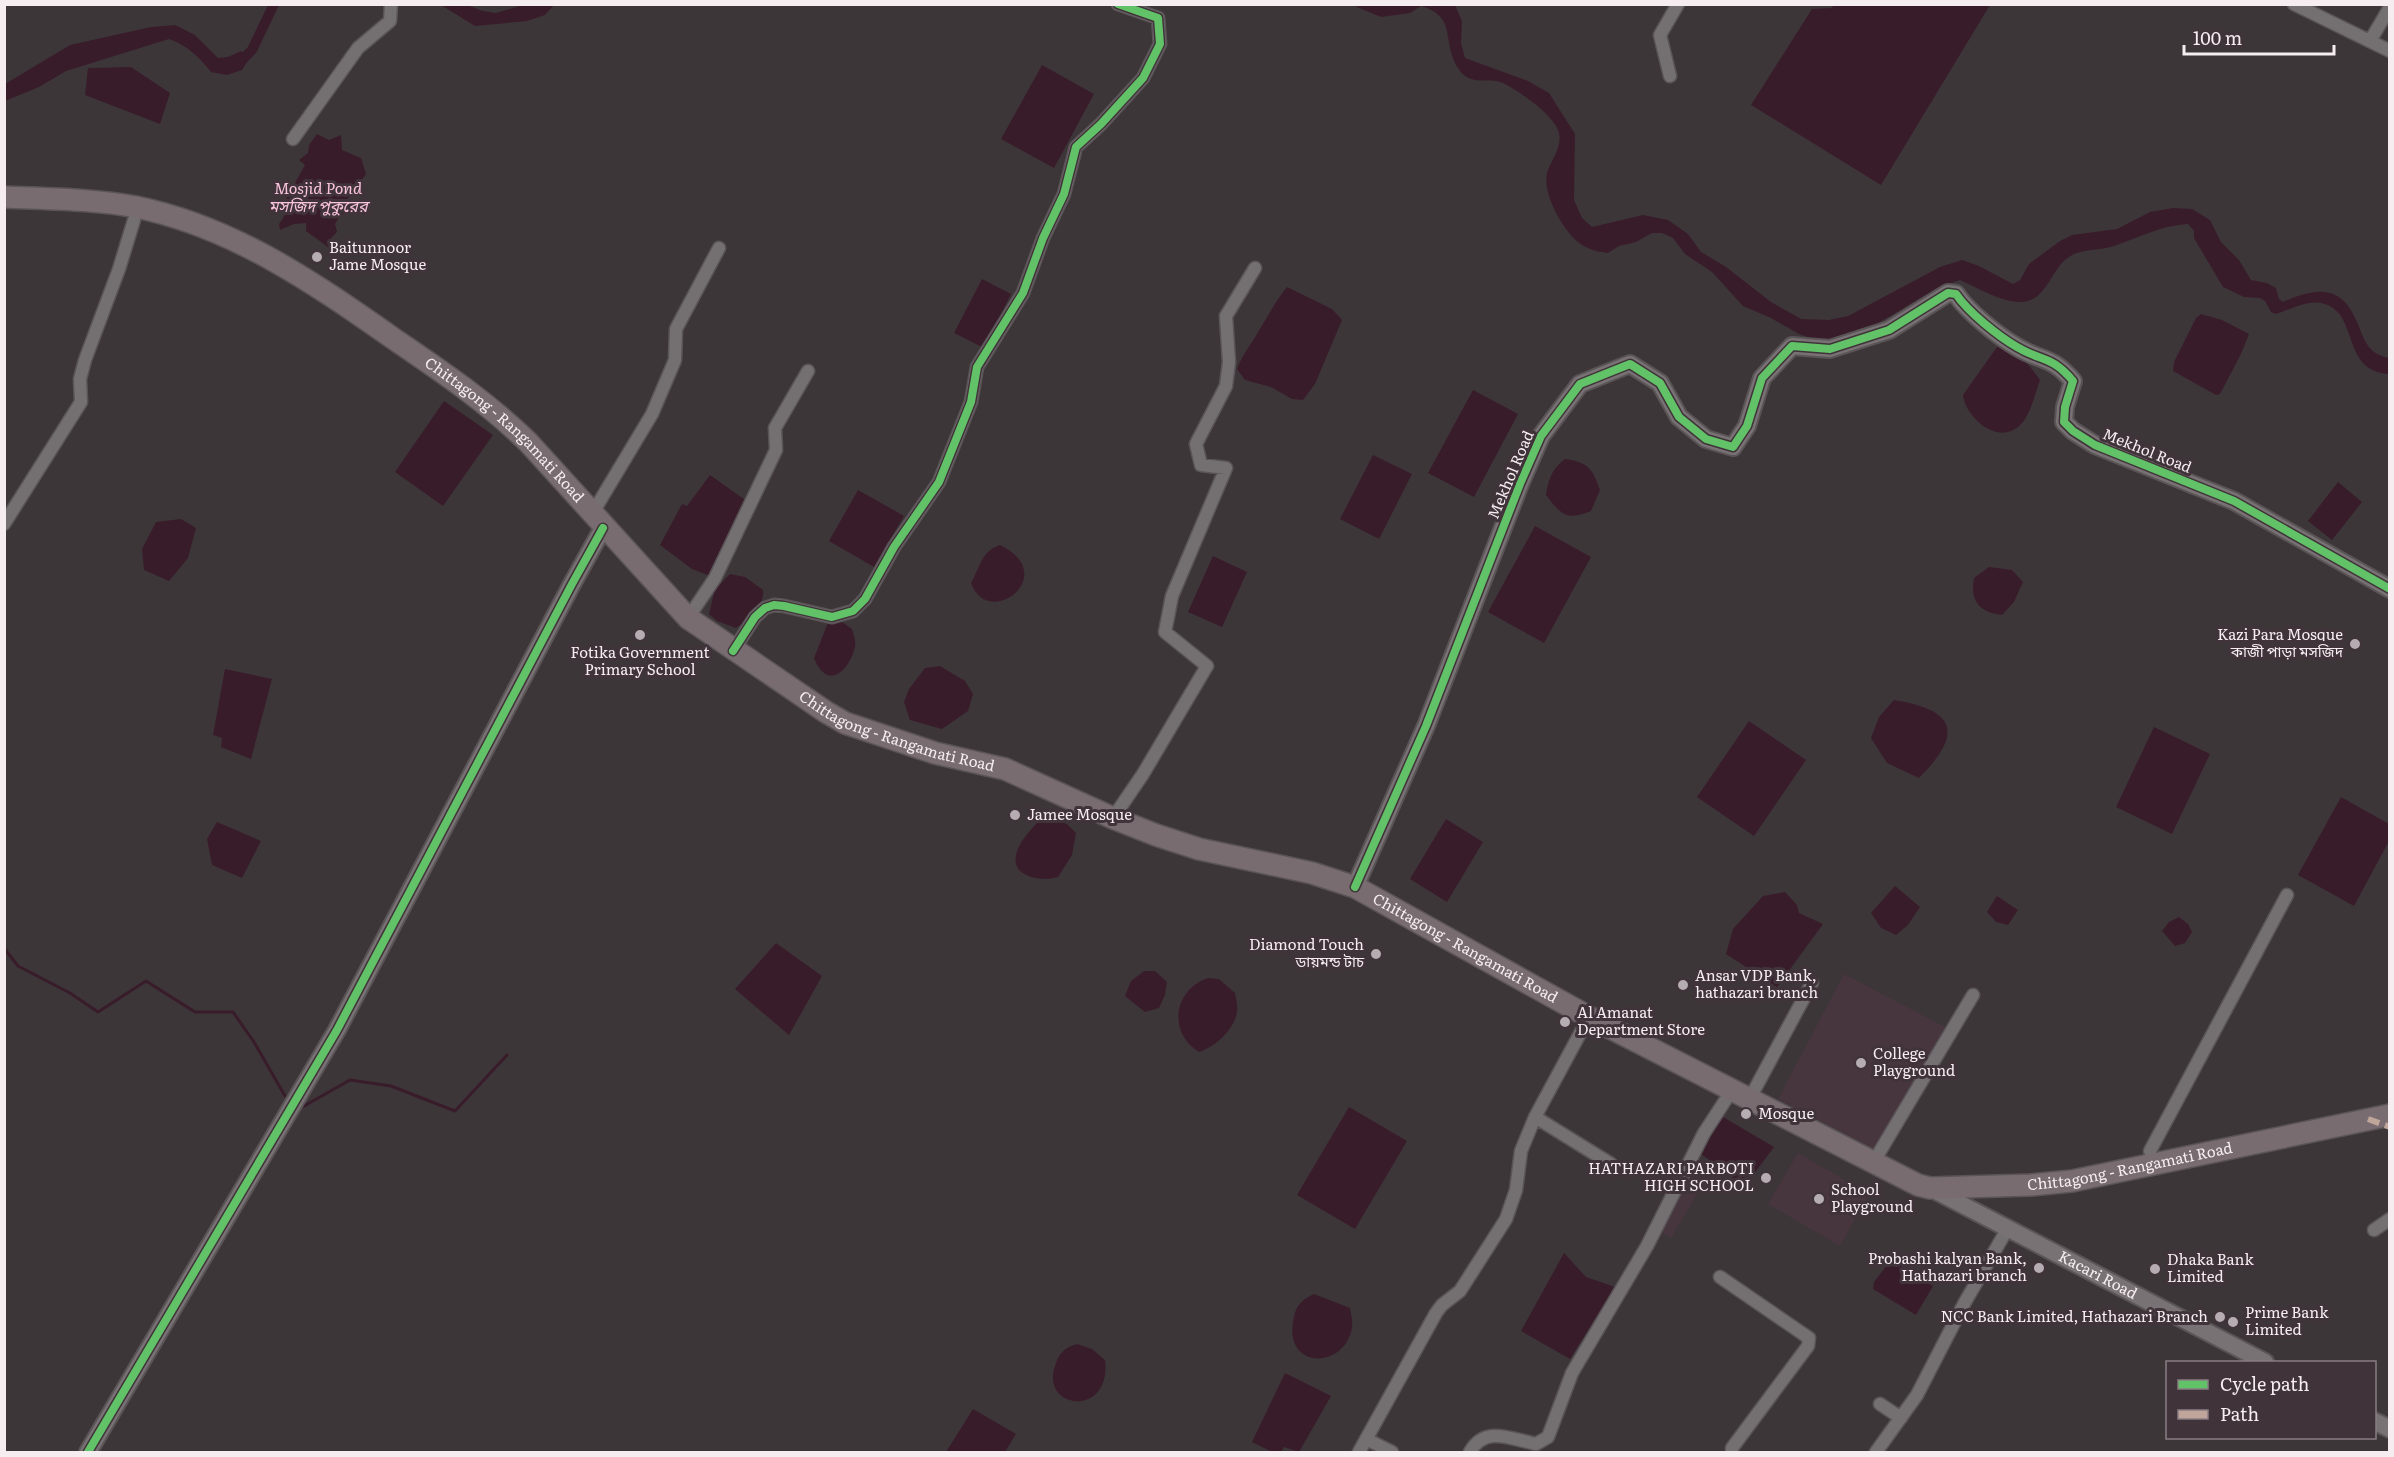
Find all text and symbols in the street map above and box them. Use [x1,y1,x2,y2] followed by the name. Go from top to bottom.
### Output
[2184,18,2334,56] scale bar
[2193,24,2242,51] text: 100 m
[269,175,371,217] water label: Mosjid Pond মসজিদ পুকুরের
[329,235,426,275] place label: Baitunnoor Jame Mosque
[310,250,324,264] marker: Baitunnoor Jame Mosque
[421,350,591,507] street label: Chittagong - Rangamati Road
[2100,421,2196,478] street label: Mekhol Road
[1481,427,1539,522] street label: Mekhol Road
[2217,622,2344,662] place label: Kazi Para Mosque কাজী পাড়া মসজিদ
[633,628,647,642] marker: Fotika Government Primary School
[2348,637,2362,651] marker: Kazi Para Mosque কাজী পাড়া মসজিদ
[571,640,709,680] place label: Fotika Government Primary School
[795,684,997,776] street label: Chittagong - Rangamati Road
[1027,802,1132,825] place label: Jamee Mosque
[1008,808,1022,822] marker: Jamee Mosque
[1369,886,1563,1008] street label: Chittagong - Rangamati Road
[1249,932,1365,972] place label: Diamond Touch ডায়মন্ড টাচ
[1369,947,1383,961] marker: Diamond Touch ডায়মন্ড টাচ
[1695,963,1818,1003] place label: Ansar VDP Bank, hathazari branch
[1676,978,1690,992] marker: Ansar VDP Bank, hathazari branch
[1577,1000,1705,1040] place label: Al Amanat Department Store
[1558,1015,1572,1029] marker: Al Amanat Department Store
[1873,1041,1955,1081] place label: College Playground
[1854,1056,1868,1070] marker: College Playground
[1758,1101,1814,1124] place label: Mosque
[1739,1107,1753,1121] marker: Mosque
[2026,1135,2234,1195] street label: Chittagong - Rangamati Road
[1588,1156,1754,1196] place label: HATHAZARI PARBOTI HIGH SCHOOL
[1759,1171,1773,1185] marker: HATHAZARI PARBOTI HIGH SCHOOL
[1831,1177,1913,1217] place label: School Playground
[1812,1192,1826,1206] marker: School Playground
[2055,1244,2142,1304] street label: Kacari Road
[1868,1246,2027,1286] place label: Probashi kalyan Bank, Hathazari branch
[2167,1247,2254,1287] place label: Dhaka Bank Limited
[2032,1261,2046,1275] marker: Probashi kalyan Bank, Hathazari branch
[2148,1262,2162,1276] marker: Dhaka Bank Limited
[2245,1300,2329,1340] place label: Prime Bank Limited
[1941,1304,2208,1327] place label: NCC Bank Limited, Hathazari Branch
[2213,1310,2227,1324] marker: NCC Bank Limited, Hathazari Branch
[2226,1315,2240,1329] marker: Prime Bank Limited
[2166,1361,2376,1439] legend
[2220,1370,2309,1397] text: Cycle path
[2220,1400,2259,1427] text: Path

